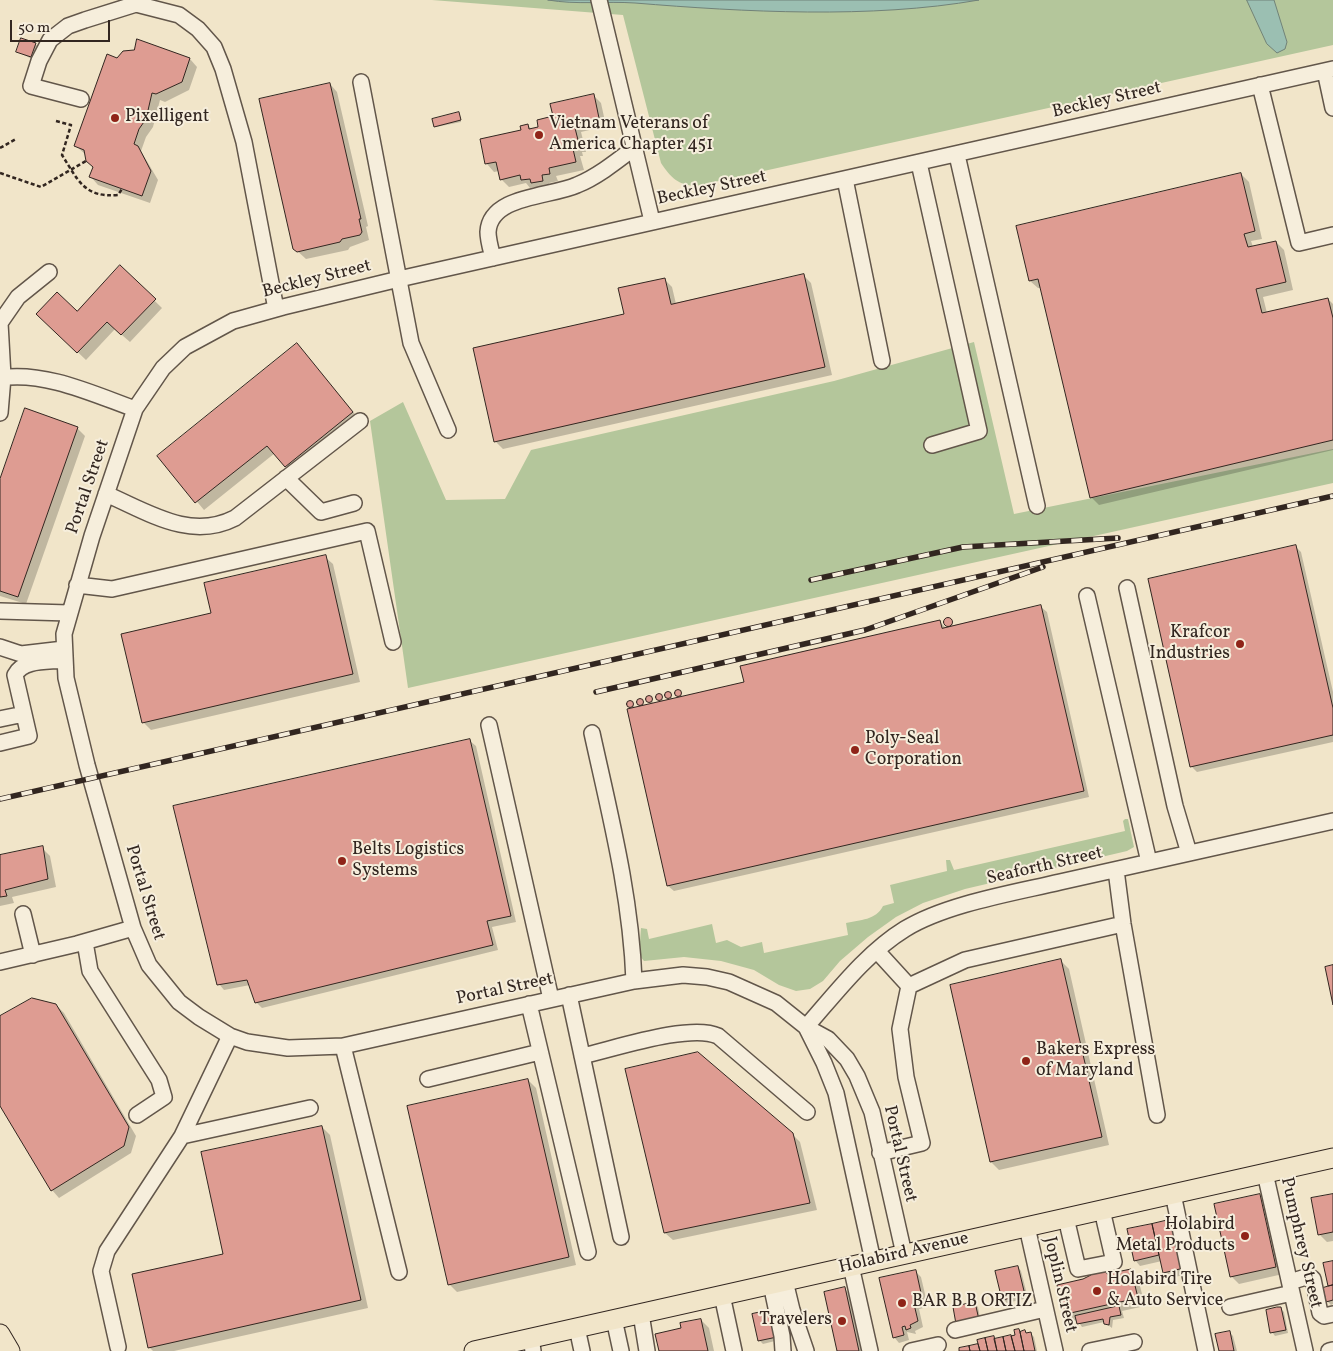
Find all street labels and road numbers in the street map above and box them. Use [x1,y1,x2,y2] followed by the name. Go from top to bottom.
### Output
[1050,78,1164,124] street label: Beckley Street
[655,167,769,211] street label: Beckley Street
[260,256,374,304] street label: Beckley Street
[63,437,115,537] street label: Portal Street
[119,843,169,943] street label: Portal Street
[985,843,1105,891] street label: Seaforth Street
[455,969,555,1011] street label: Portal Street
[877,1104,921,1204] street label: Portal Street
[1274,1175,1326,1311] street label: Pumphrey Street
[837,1229,971,1279] street label: Holabird Avenue
[1037,1235,1081,1335] street label: Joplin Street

